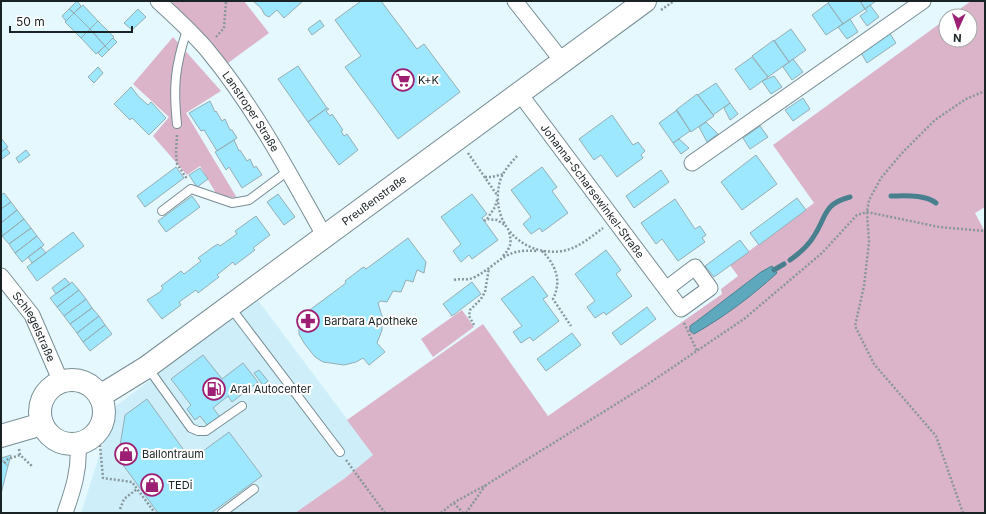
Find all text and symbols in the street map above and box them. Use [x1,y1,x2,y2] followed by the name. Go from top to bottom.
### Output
[10,8,132,34] scale bar
[938,8,978,48] north arrow
[16,14,45,29] text: 50 m
[953,31,962,45] text: N
[390,67,416,93] supermarket icon: K+K
[219,68,282,154] street label: Lanstroper Straße
[418,73,439,87] place label: K+K
[538,121,647,261] street label: Johanna-Scharsewinkel-Straße
[339,172,409,228] street label: Preußenstraße
[9,289,58,364] street label: Schlegelstraße
[295,308,321,334] pharmacy icon: Barbara Apotheke
[324,314,418,328] place label: Barbara Apotheke
[201,376,227,402] fuel station icon: Aral Autocenter
[230,382,311,396] place label: Aral Autocenter
[113,441,139,467] shop icon: Ballontraum
[142,447,204,461] place label: Ballontraum
[139,472,165,498] shop icon: TEDi
[168,478,192,492] place label: TEDi

